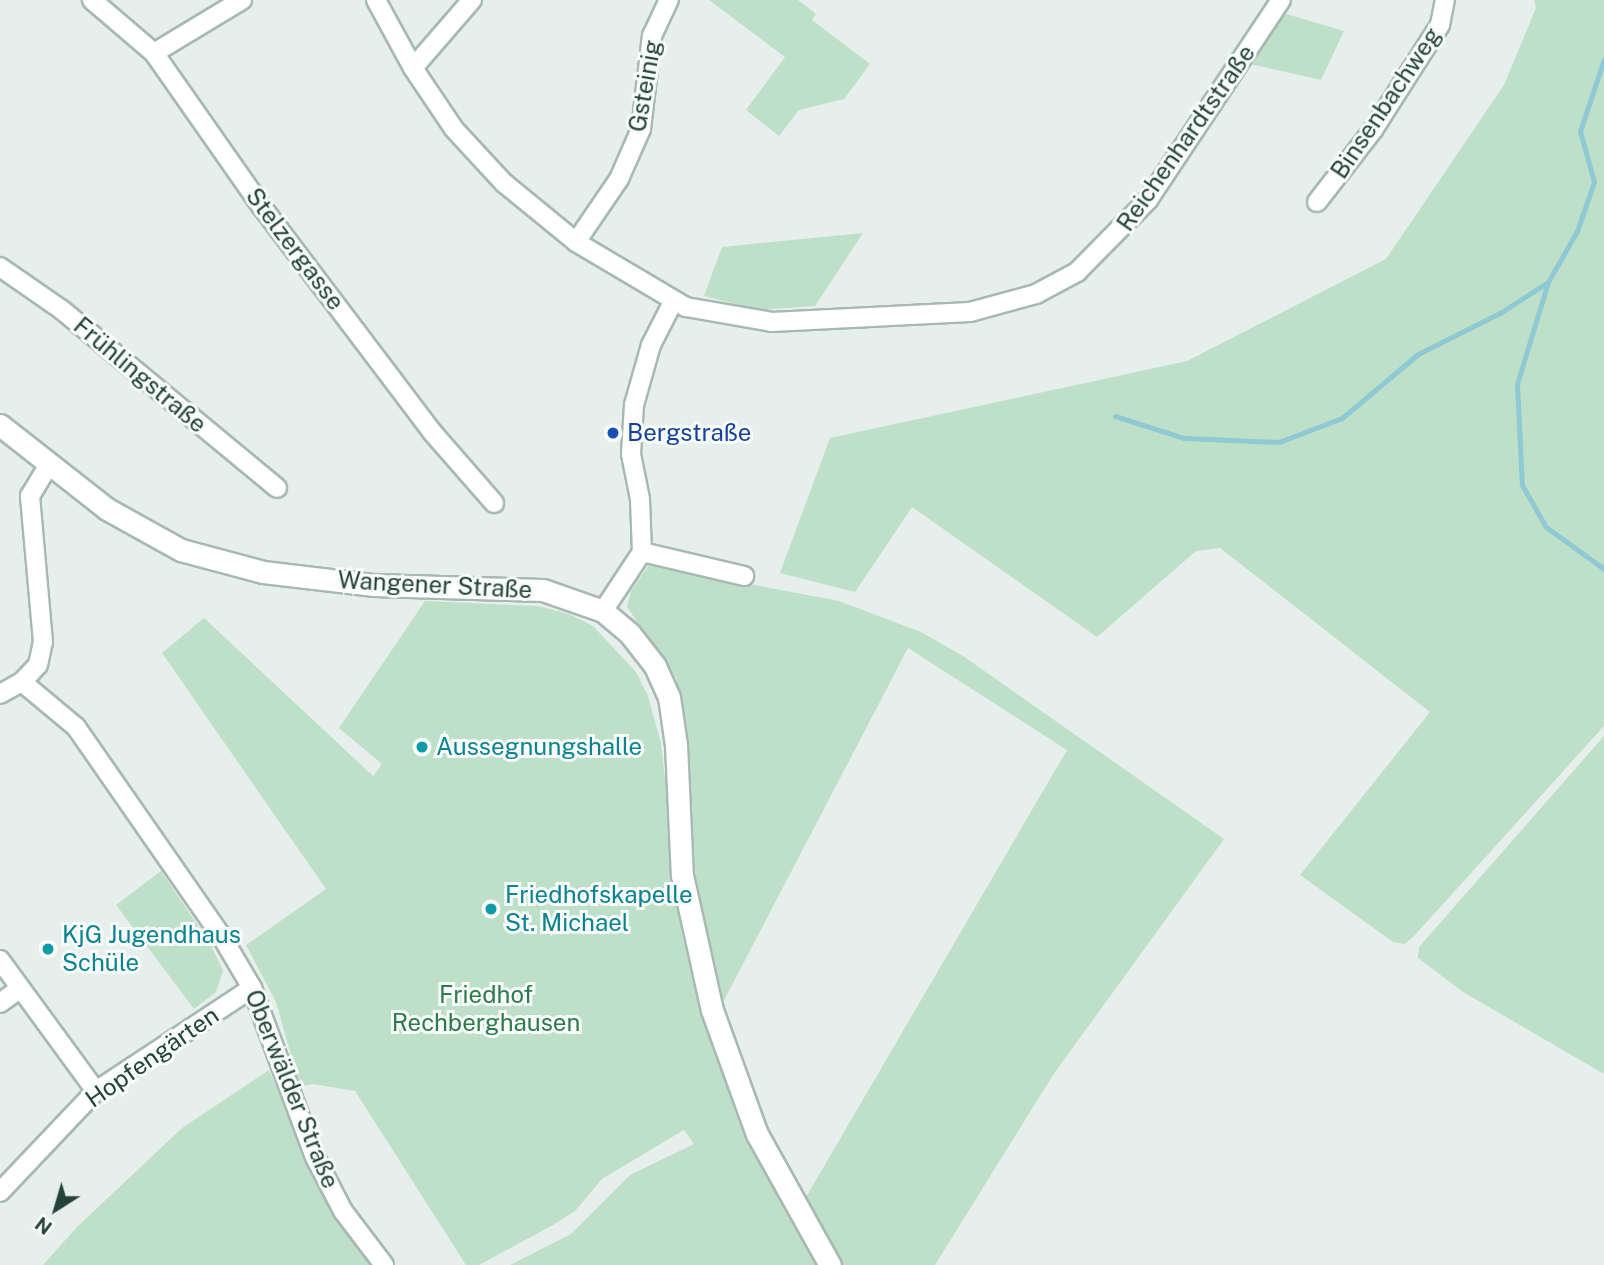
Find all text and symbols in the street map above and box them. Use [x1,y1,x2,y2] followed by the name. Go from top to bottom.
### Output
[1325,22,1447,184] street label: Binsenbachweg
[623,38,667,134] street label: Gsteinig
[1111,39,1261,237] street label: Reichenhardtstraße
[240,182,350,316] street label: Stelzergasse
[68,311,212,439] street label: Frühlingstraße
[627,419,751,447] place label: Bergstraße
[605,425,621,441] marker: Bergstraße
[337,566,533,604] street label: Wangener Straße
[436,733,642,761] place label: Aussegnungshalle
[414,739,430,755] marker: Aussegnungshalle
[505,881,693,937] place label: Friedhofskapelle St. Michael
[483,901,499,917] marker: Friedhofskapelle St. Michael
[62,921,241,977] place label: KjG Jugendhaus Schüle
[40,941,56,957] marker: KjG Jugendhaus Schüle
[392,981,580,1037] park label: Friedhof Rechberghausen
[239,986,345,1192] street label: Oberwälder Straße
[80,1001,224,1113] street label: Hopfengärten
[21,1174,91,1244] north arrow
[31,1213,56,1239] text: N

